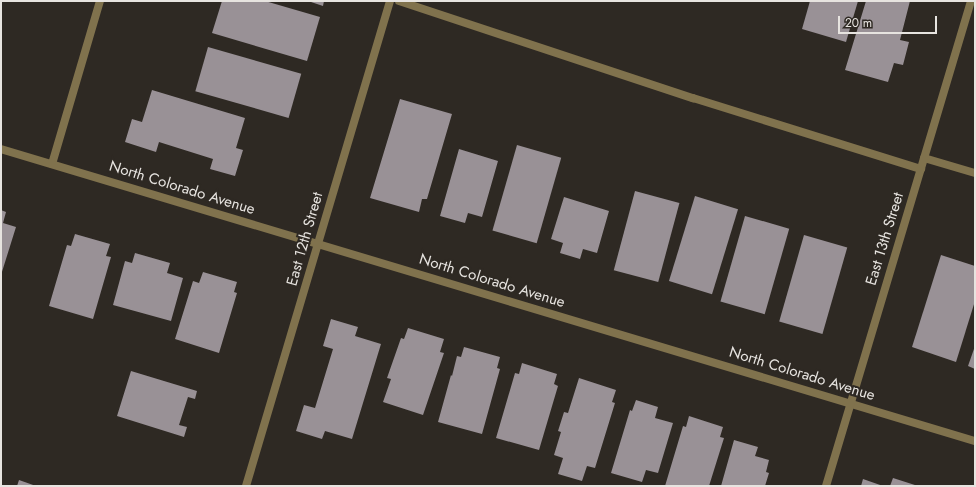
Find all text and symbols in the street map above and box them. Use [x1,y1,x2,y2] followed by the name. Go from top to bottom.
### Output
[840,8,939,34] scale bar
[845,14,872,32] text: 20 m
[107,157,257,219] street label: North Colorado Avenue
[283,190,327,288] street label: East 12th Street
[862,190,908,288] street label: East 13th Street
[417,250,567,312] street label: North Colorado Avenue
[727,343,877,405] street label: North Colorado Avenue

